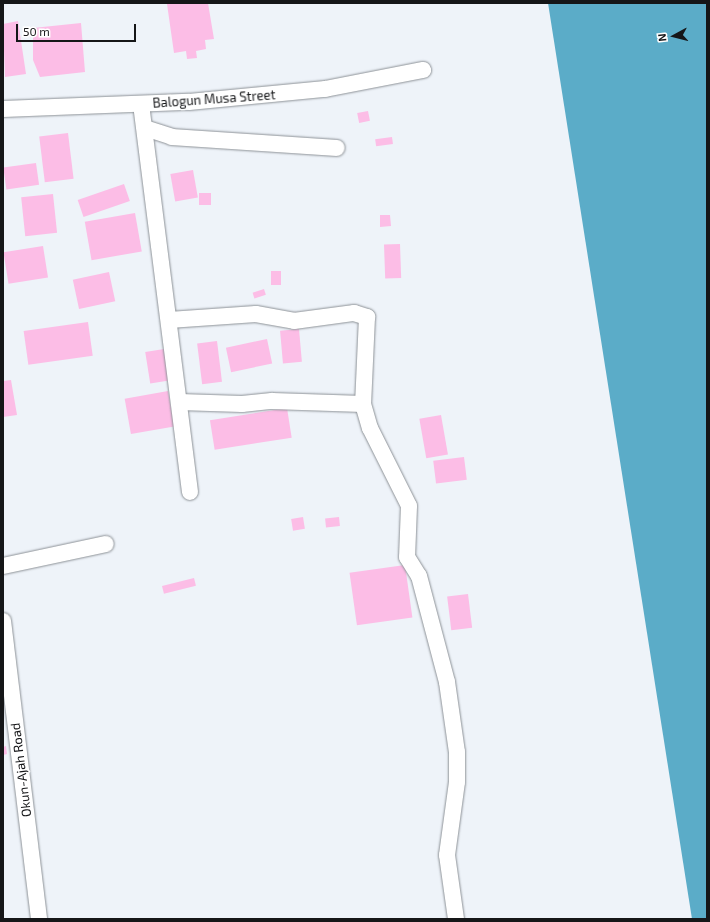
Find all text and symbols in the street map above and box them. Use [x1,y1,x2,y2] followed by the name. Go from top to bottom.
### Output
[18,16,138,42] scale bar
[654,16,694,56] north arrow
[23,24,50,38] text: 50 m
[655,33,669,42] text: N
[152,87,276,111] street label: Balogun Musa Street
[7,722,35,818] street label: Okun-Ajah Road

